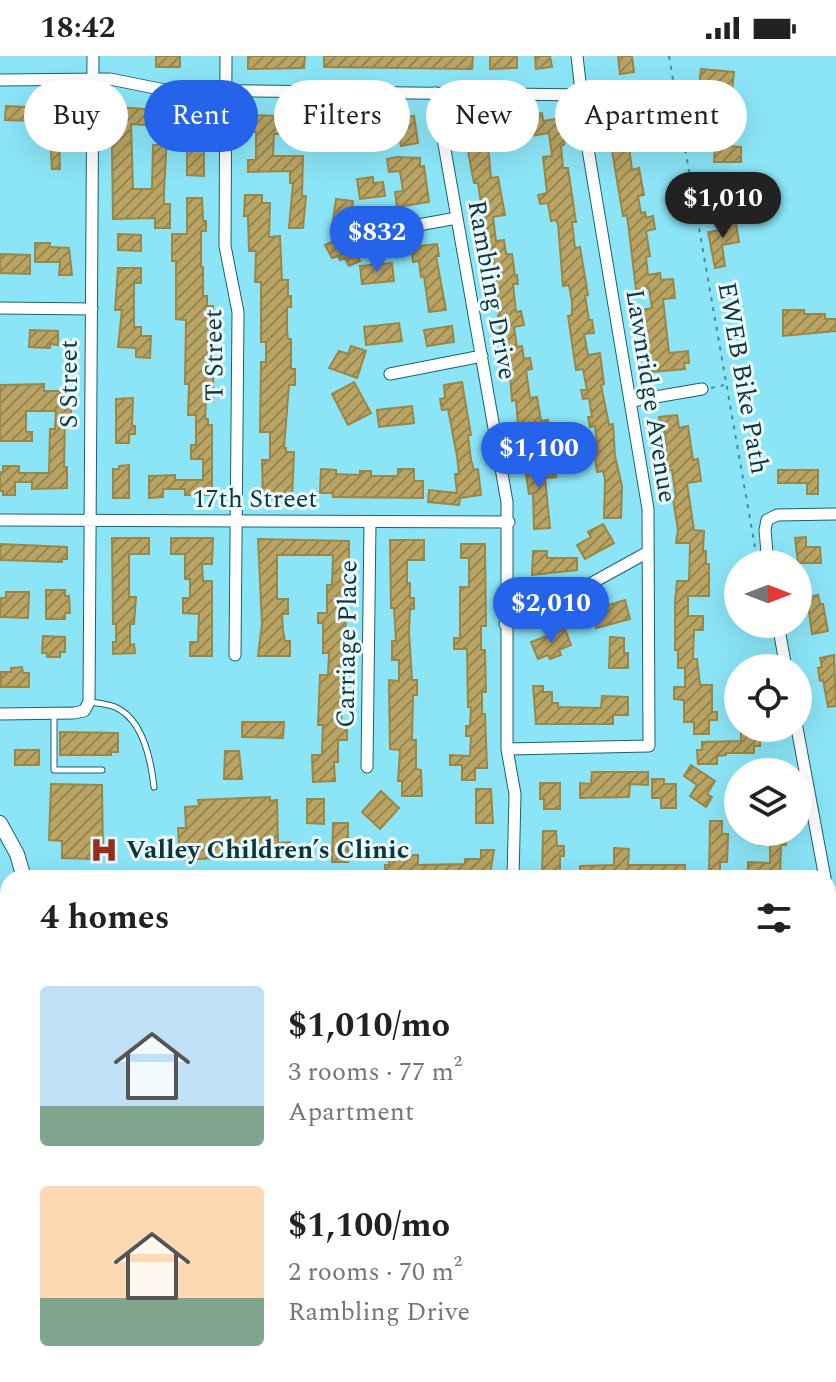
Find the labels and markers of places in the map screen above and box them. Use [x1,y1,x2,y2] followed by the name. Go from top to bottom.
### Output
[658,172,788,240] pin: $1,010
[330,206,424,274] pin: $832
[474,422,604,490] pin: $1,100
[486,577,616,645] pin: $2,010
[126,830,409,870] place label: Valley Children’s Clinic
[89,835,119,865] hospital icon: Valley Children’s Clinic

